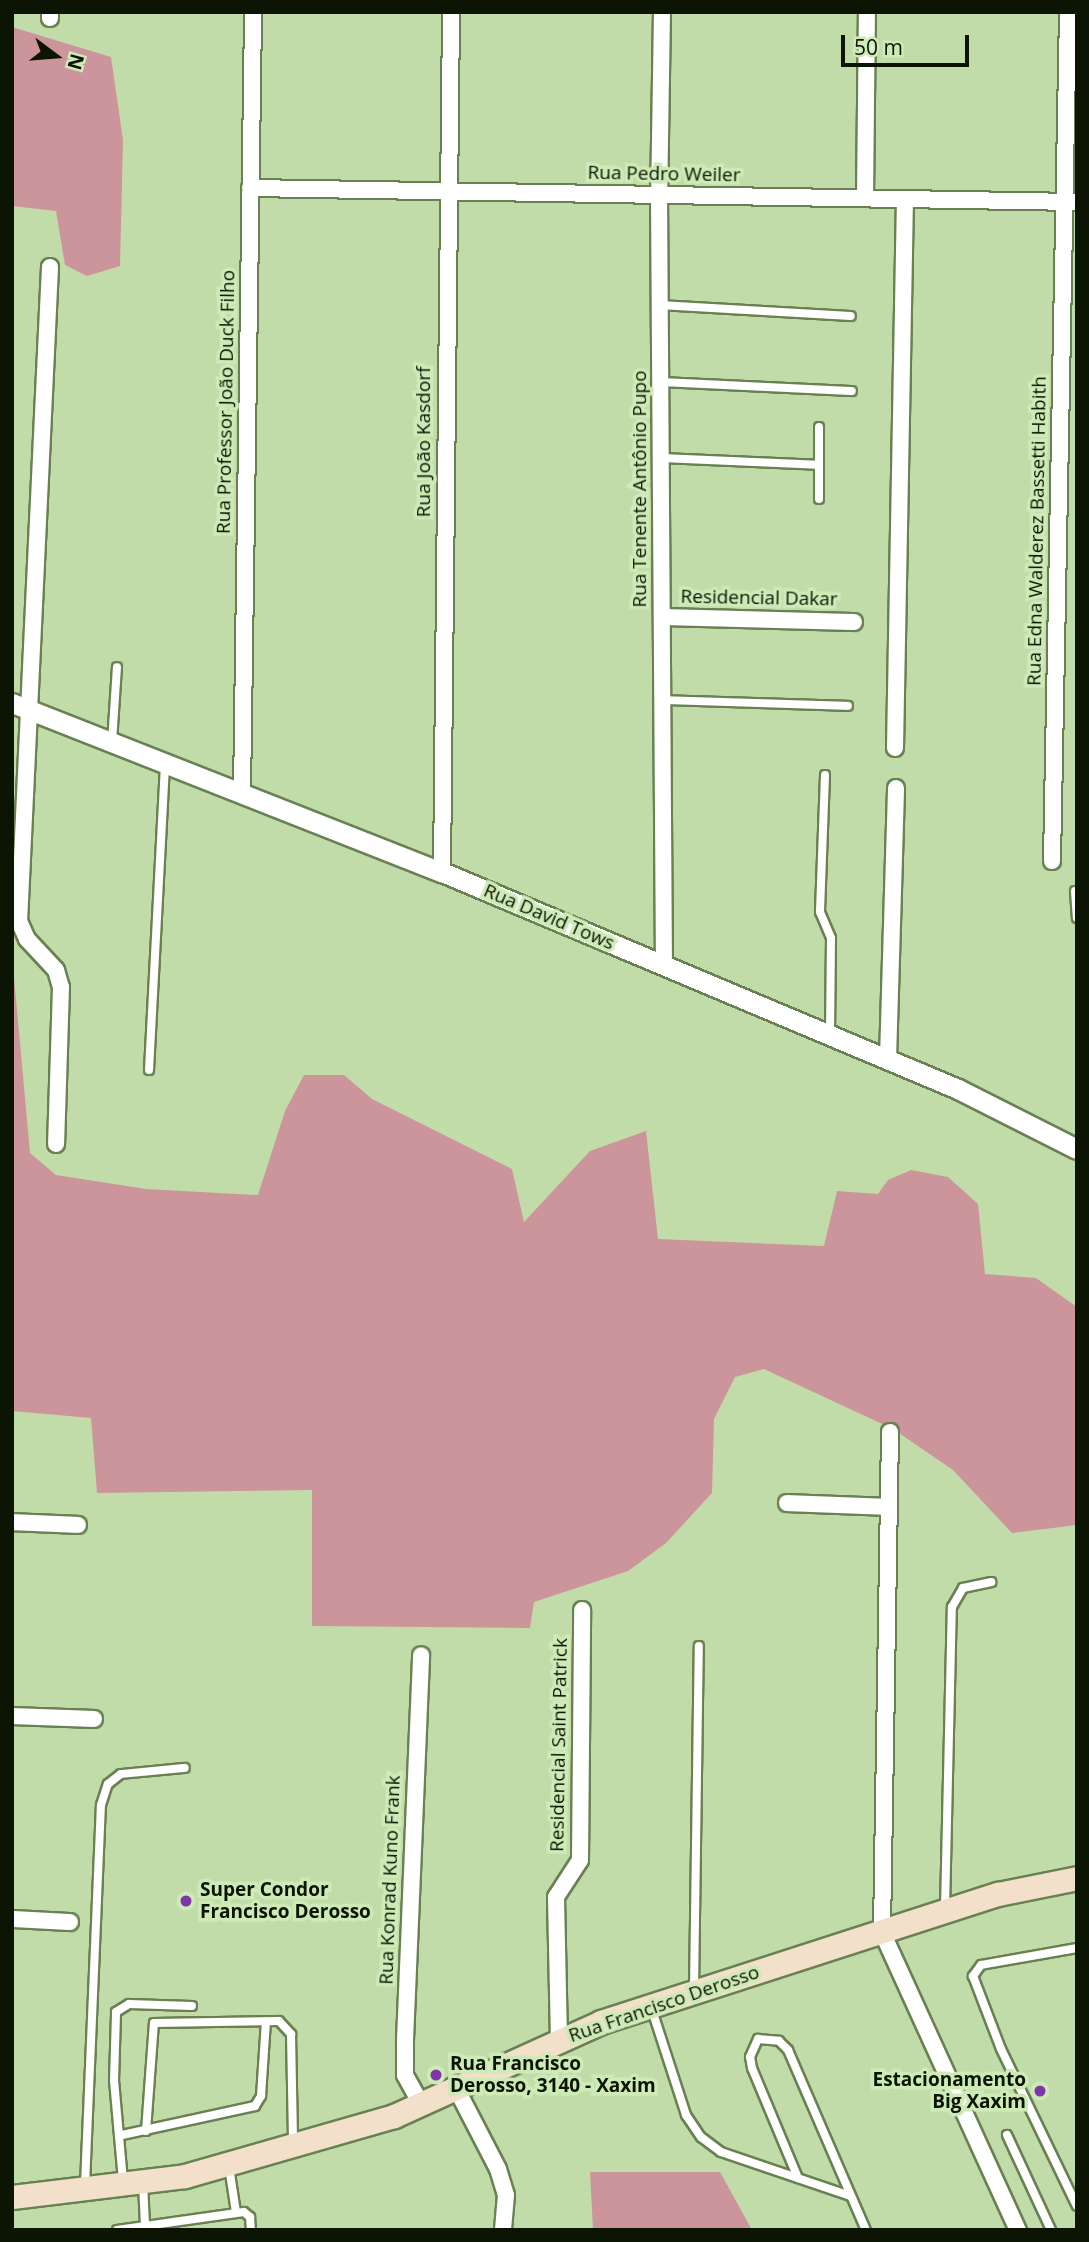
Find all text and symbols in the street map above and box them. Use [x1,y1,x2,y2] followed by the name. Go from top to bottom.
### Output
[21,21,91,91] north arrow
[844,21,972,65] scale bar
[854,33,903,61] text: 50 m
[62,51,91,73] text: N
[587,161,741,187] street label: Rua Pedro Weiler
[212,270,240,534] street label: Rua Professor João Duck Filho
[413,367,435,517] street label: Rua João Kasdorf
[629,370,651,608] street label: Rua Tenente Antônio Pupo
[1023,376,1051,686] street label: Rua Edna Walderez Bassetti Habith
[680,585,838,611] street label: Residencial Dakar
[480,879,618,955] street label: Rua David Tows
[546,1638,572,1852] street label: Residencial Saint Patrick
[375,1775,405,1985] street label: Rua Konrad Kuno Frank
[200,1879,371,1923] place label: Super Condor Francisco Derosso
[178,1893,194,1909] marker: Super Condor Francisco Derosso
[566,1961,762,2047] street label: Rua Francisco Derosso
[450,2053,656,2097] place label: Rua Francisco Derosso, 3140 - Xaxim
[428,2067,444,2083] marker: Rua Francisco Derosso, 3140 - Xaxim
[873,2069,1026,2113] place label: Estacionamento Big Xaxim
[1032,2083,1048,2099] marker: Estacionamento Big Xaxim

